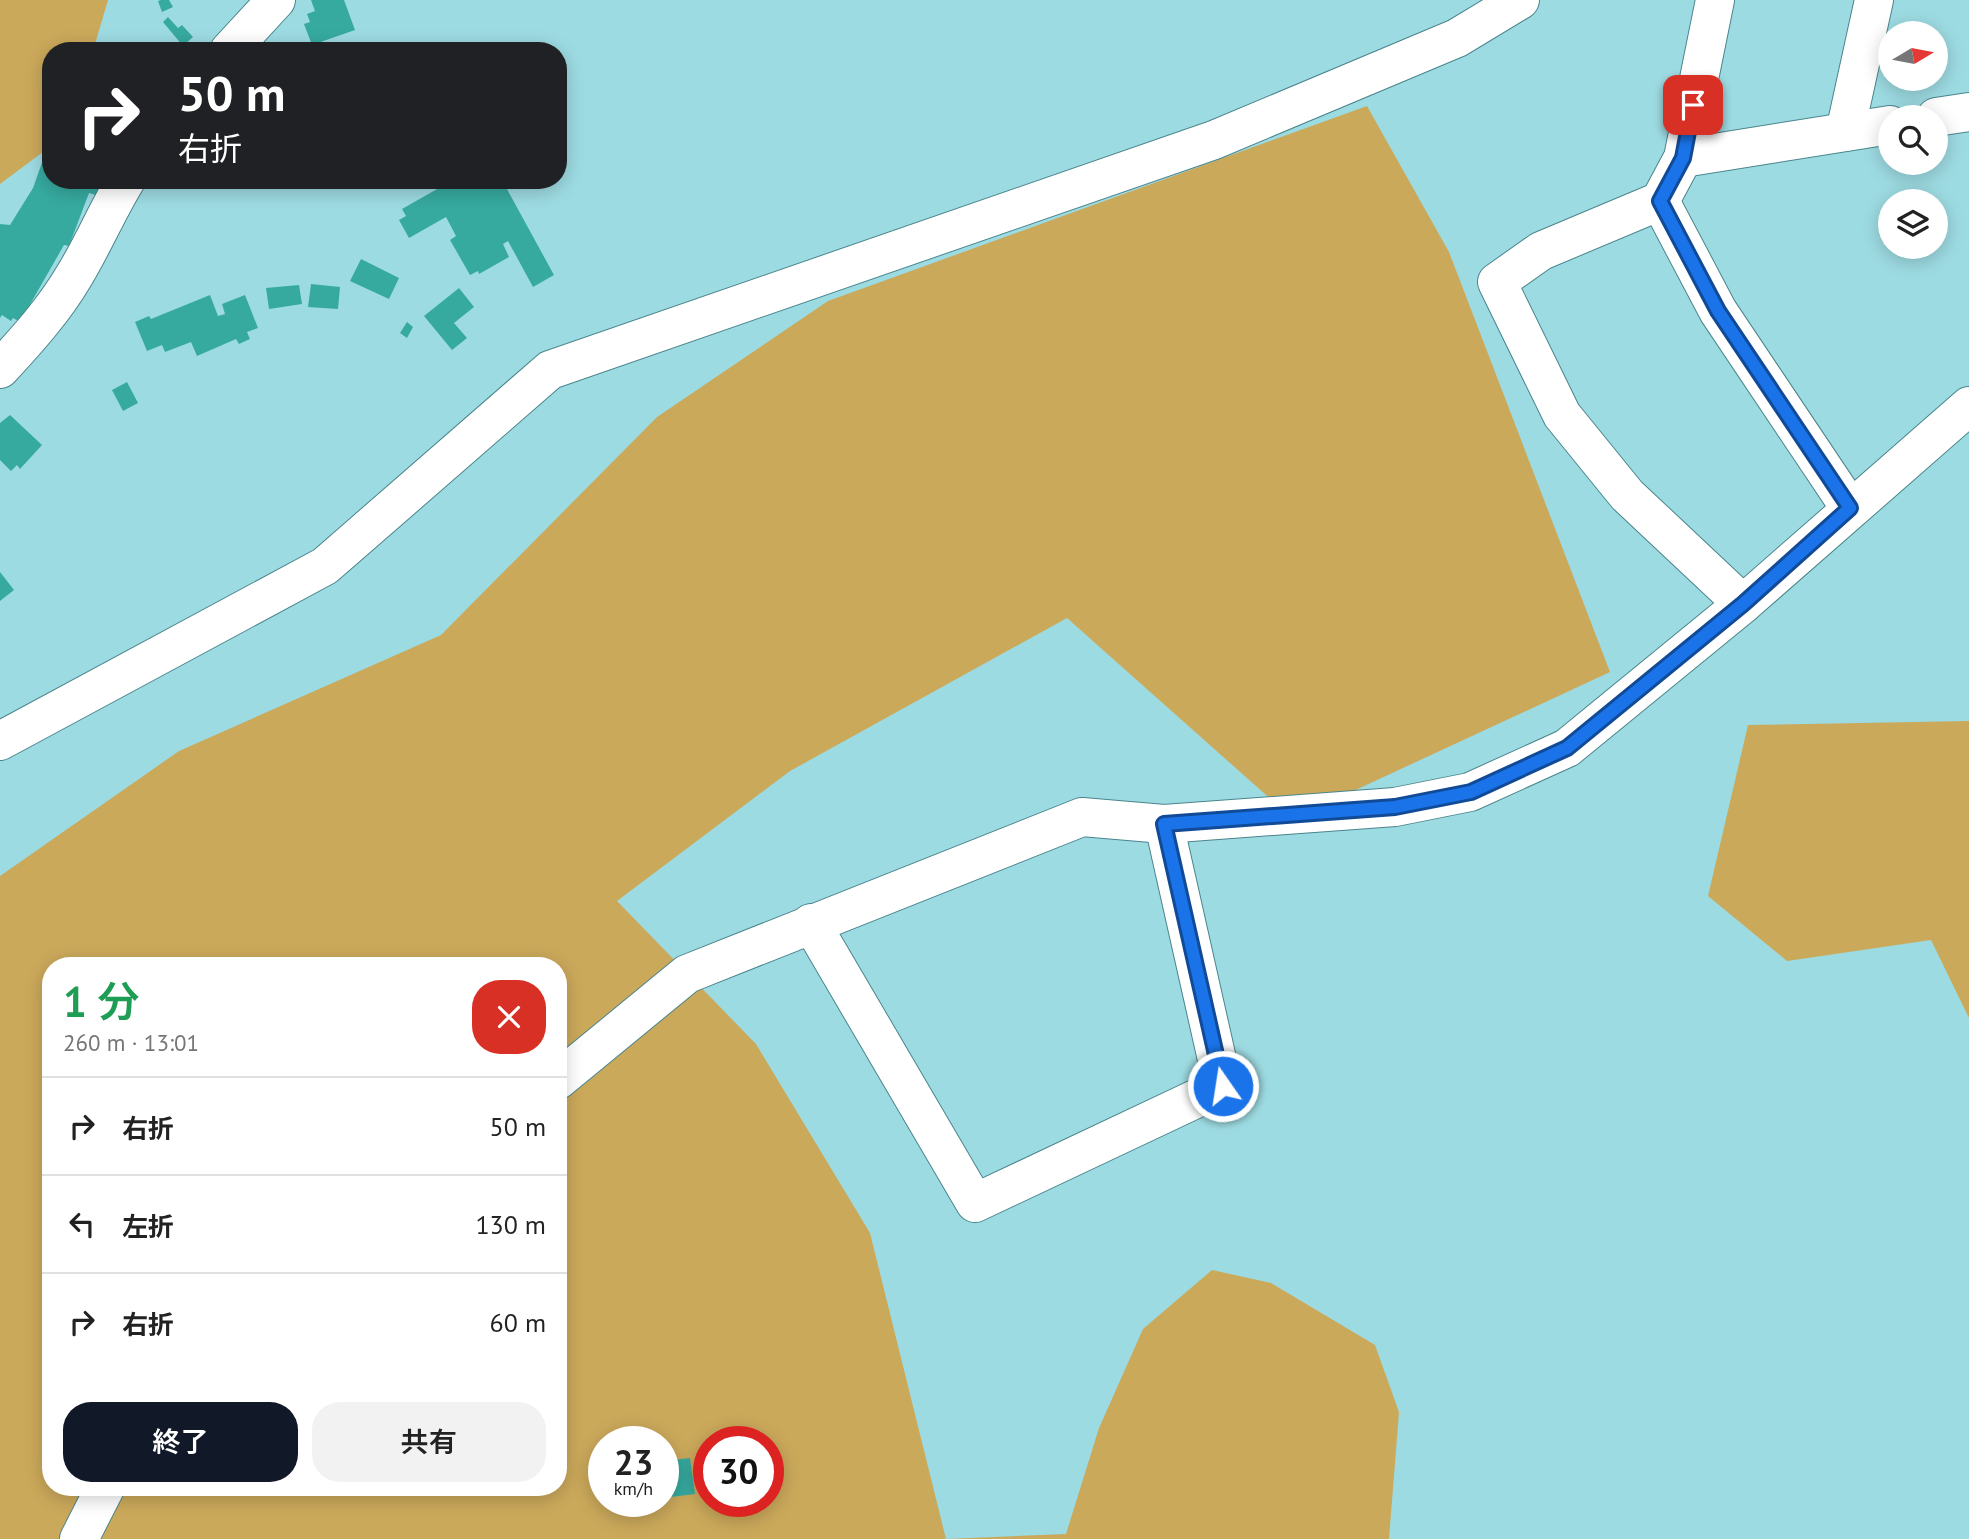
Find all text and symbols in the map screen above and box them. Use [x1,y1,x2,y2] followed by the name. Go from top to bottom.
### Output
[1878,21,1948,91] north arrow
[1878,21,1948,259] map controls
[178,61,285,125] text: 50 m
[63,70,154,161] icon: right
[1663,75,1723,135] pin
[1674,86,1712,124] icon: arrive
[1878,105,1948,175] button: search
[178,127,242,169] text: 右折
[1878,189,1948,259] button: layers
[63,974,139,1029] text: 1 分
[472,980,546,1054] button: close
[63,1028,199,1057] text: 260 m · 13:01
[1186,1049,1260,1123] position arrow
[63,1107,101,1145] icon: right
[490,1110,546,1143] text: 50 m
[122,1112,174,1145] text: 右折
[63,1205,101,1243] icon: left
[475,1208,546,1241] text: 130 m
[122,1210,174,1243] text: 左折
[63,1303,101,1341] icon: right
[490,1306,546,1339] text: 60 m
[122,1308,174,1341] text: 右折
[63,1402,298,1482] button: 終了
[312,1402,546,1482] button: 共有
[693,1426,784,1517] speed limit sign: 30
[614,1439,653,1485] text: 23
[614,1477,653,1500] text: km/h

